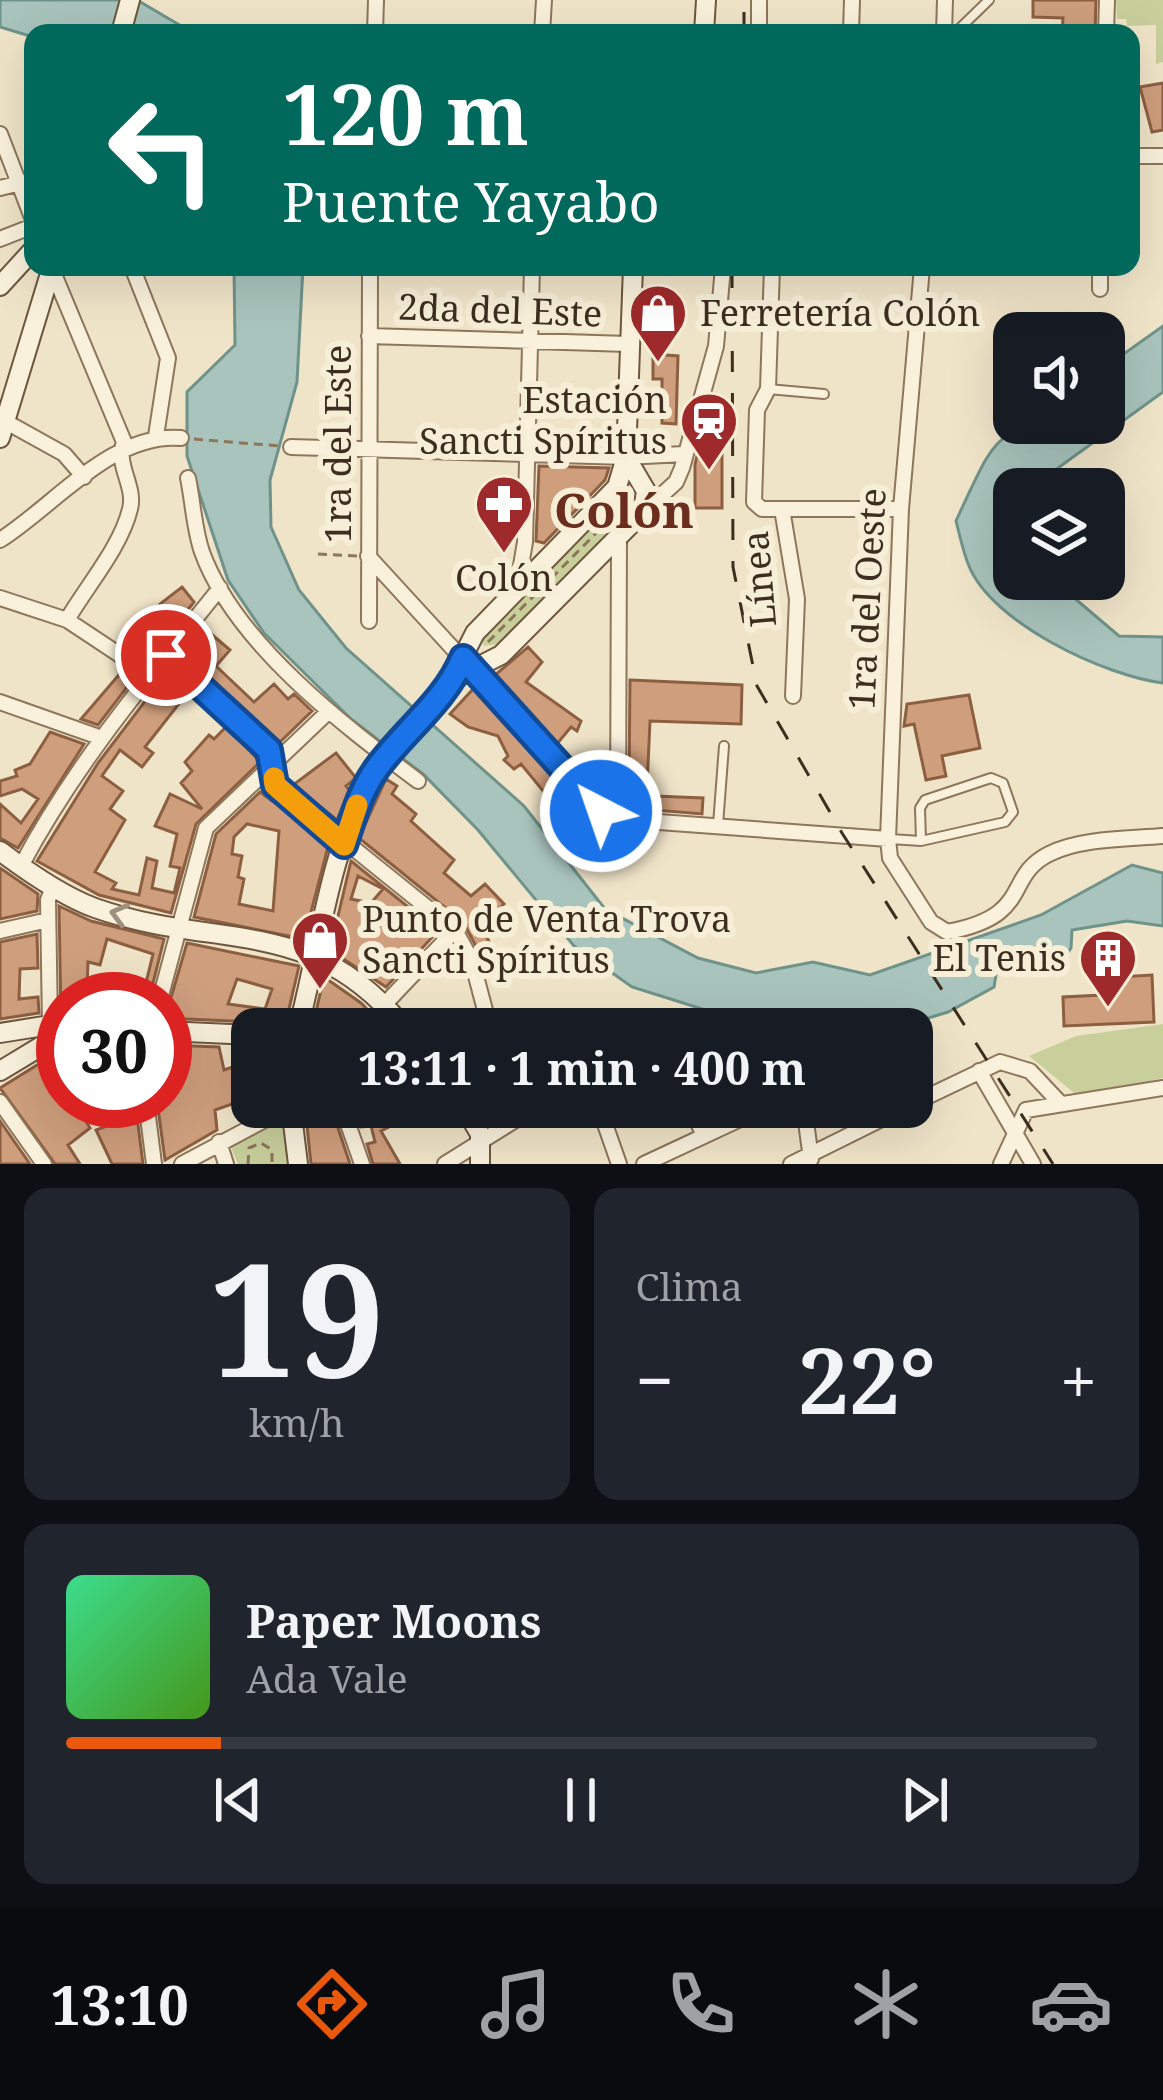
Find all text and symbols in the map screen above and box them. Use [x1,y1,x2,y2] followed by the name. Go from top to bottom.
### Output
[282,55,529,170] text: 120 m
[84,72,240,228] icon: left
[282,164,660,238] text: Puente Yayabo
[397,281,603,338] street label: 2da del Este
[627,282,689,364] shop icon: Ferretería Colón
[700,288,980,337] place label: Ferretería Colón
[993,312,1125,600] map controls
[993,312,1125,444] button: sound
[313,345,362,543] street label: 1ra del Este
[419,375,667,465] place label: Estación Sancti Spíritus
[678,390,740,472] station icon: Estación Sancti Spíritus
[993,468,1125,600] button: layers
[473,473,535,555] pharmacy icon: Colón
[554,477,694,542] district label: Colón
[836,487,897,711] street label: 1ra del Oeste
[730,529,787,629] street label: Línea
[455,553,553,602] place label: Colón
[115,604,217,706] pin
[133,622,199,688] icon: arrive
[538,748,664,874] position arrow
[362,894,731,984] place label: Punto de Venta Trova Sancti Spíritus
[109,903,129,928] one-way arrow
[289,909,351,991] shop icon: Punto de Venta Trova Sancti Spíritus
[1077,927,1139,1009] building icon: El Tenis
[933,933,1066,982] place label: El Tenis
[36,972,192,1128] speed limit sign: 30
[358,1037,806,1098] text: 13:11 · 1 min · 400 m
[209,1210,385,1423] text: 19
[636,1259,743,1312] text: Clima
[798,1318,936,1440] text: 22°
[636,1334,674,1424] text: −
[1060,1334,1097,1424] text: +
[249,1395,345,1448] text: km/h
[246,1590,541,1651] text: Paper Moons
[246,1651,408,1704] text: Ada Vale
[205,1767,271,1833] icon: previous
[548,1767,614,1833] icon: pause
[892,1767,958,1833] icon: next
[290,1962,374,2046] icon: directions
[474,1962,558,2046] icon: music
[659,1962,743,2046] icon: phone
[844,1962,928,2046] icon: climate
[1029,1962,1113,2046] icon: car
[50,1967,189,2041] text: 13:10

